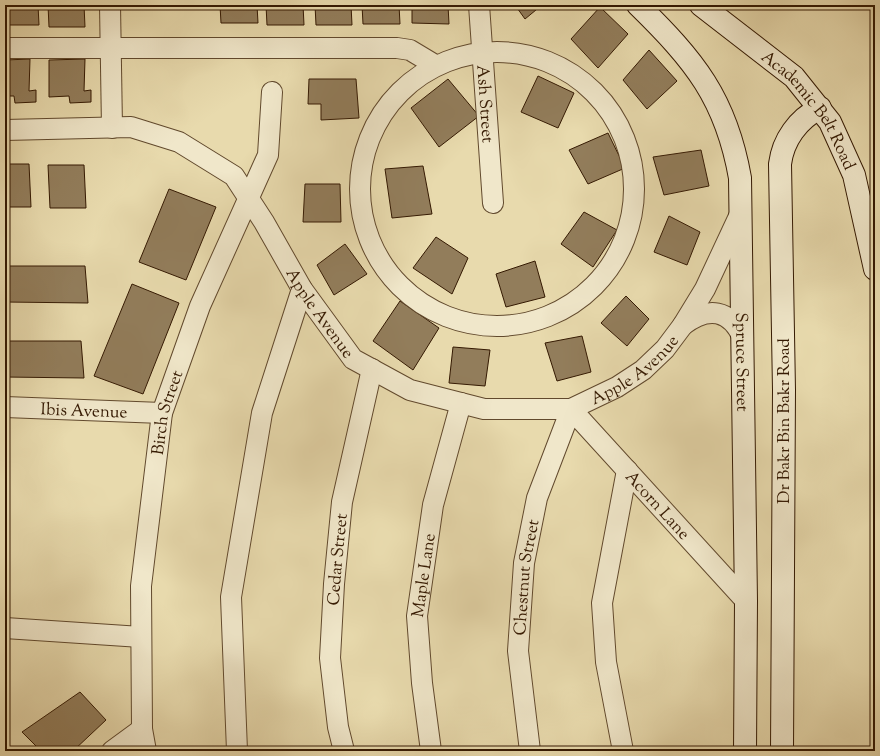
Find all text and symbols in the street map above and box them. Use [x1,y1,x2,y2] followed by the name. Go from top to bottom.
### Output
[755,46,860,175] street label: Academic Belt Road
[469,64,499,144] street label: Ash Street
[279,264,359,364] street label: Apple Avenue
[728,312,753,412] street label: Spruce Street
[587,331,685,412] street label: Apple Avenue
[773,338,797,504] street label: Dr Bakr Bin Bakr Road
[147,367,190,457] street label: Birch Street
[40,398,128,426] street label: Ibis Avenue
[619,466,695,546] street label: Acorn Lane
[323,512,355,606] street label: Cedar Street
[509,517,547,636] street label: Chestnut Street
[407,532,443,619] street label: Maple Lane

